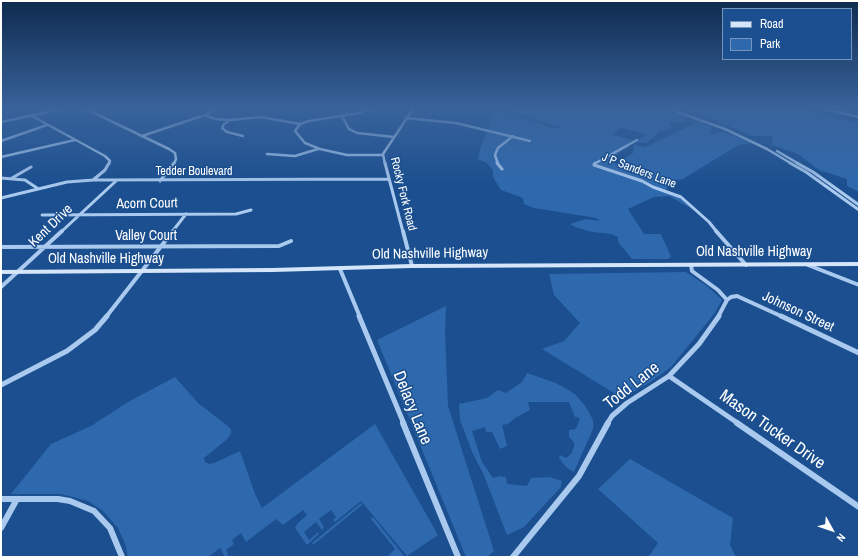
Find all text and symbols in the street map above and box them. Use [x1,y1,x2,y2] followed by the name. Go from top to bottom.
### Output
[722,8,852,60] legend
[760,16,784,32] text: Road
[760,36,780,52] text: Park
[600,150,678,192] street label: J P Sanders Lane
[387,156,419,232] street label: Rocky Fork Road
[155,165,233,179] street label: Tedder Boulevard
[116,195,178,213] street label: Acorn Court
[26,201,76,251] street label: Kent Drive
[115,228,177,244] street label: Valley Court
[696,244,812,260] street label: Old Nashville Highway
[372,245,488,263] street label: Old Nashville Highway
[48,251,164,267] street label: Old Nashville Highway
[759,288,837,336] street label: Johnson Street
[600,358,664,414] street label: Todd Lane
[388,368,436,448] street label: Delacy Lane
[715,386,829,474] street label: Mason Tucker Drive
[812,510,852,550] north arrow
[834,531,849,545] text: N

